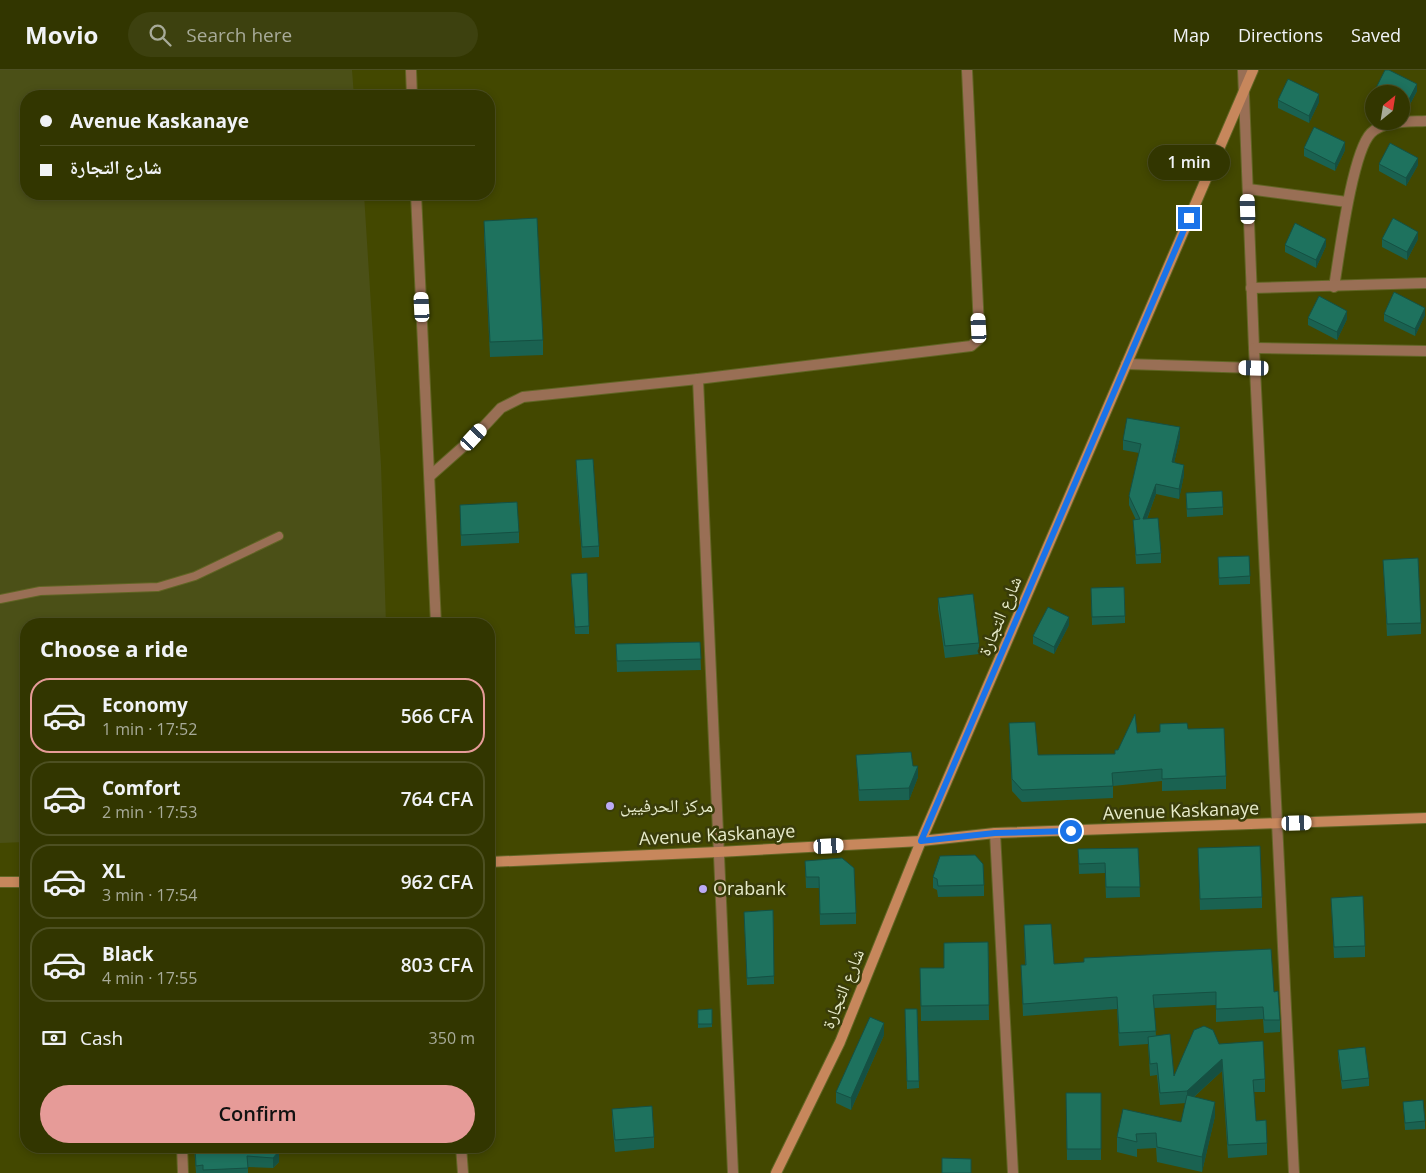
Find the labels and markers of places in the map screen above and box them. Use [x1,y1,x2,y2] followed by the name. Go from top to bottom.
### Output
[620,793,713,817] place label: مركز الحرفيين
[604,800,616,812] marker: مركز الحرفيين
[713,876,786,900] place label: Orabank
[697,883,709,895] marker: Orabank

